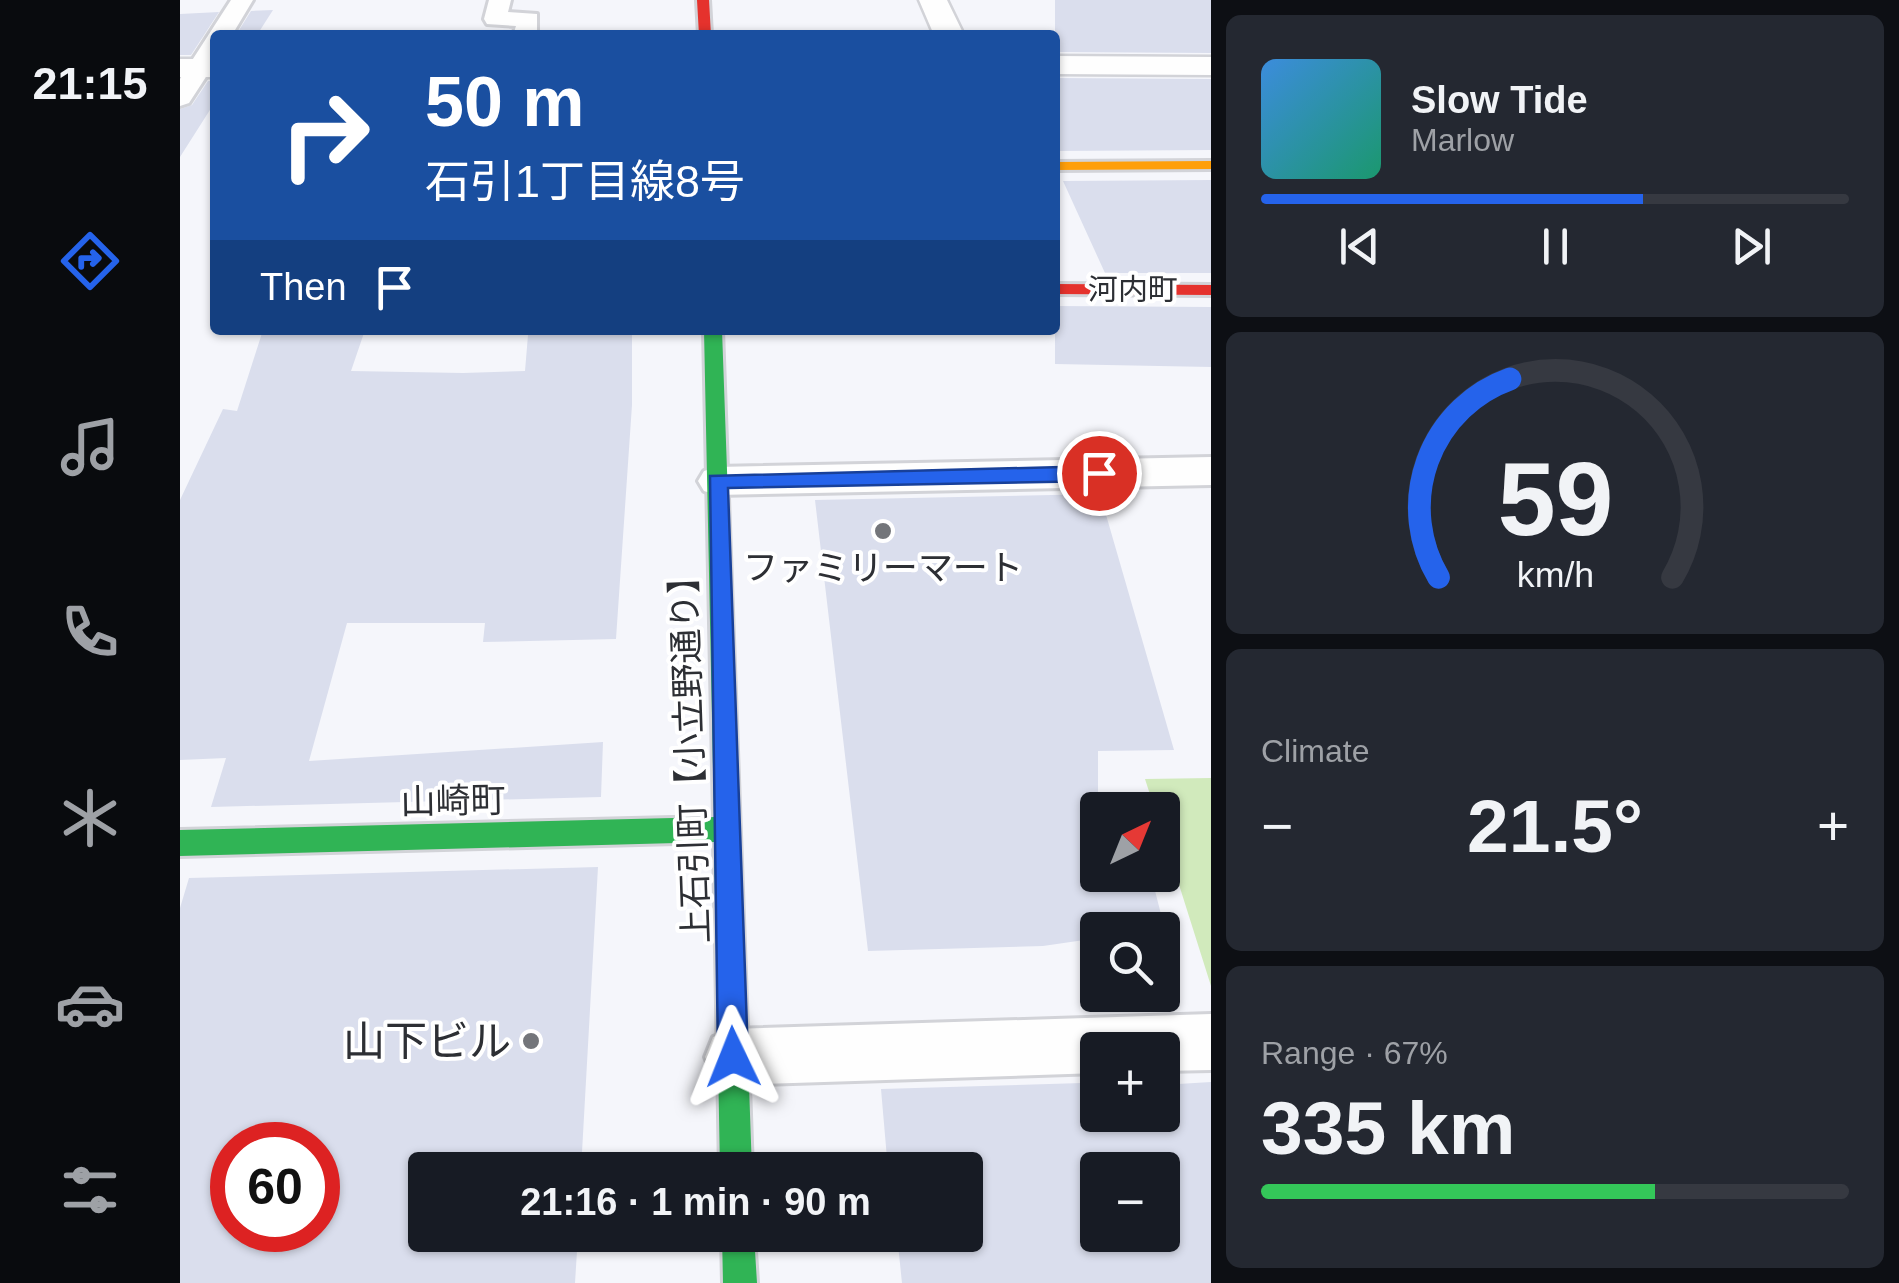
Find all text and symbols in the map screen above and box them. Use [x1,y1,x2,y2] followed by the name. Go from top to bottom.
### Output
[32,58,148,109] text: 21:15
[425,63,585,141] text: 50 m
[260,70,390,200] icon: right
[1411,79,1588,121] text: Slow Tide
[1411,122,1514,158] text: Marlow
[425,156,745,207] text: 石引1丁目線8号
[1332,219,1387,274] icon: previous
[1528,219,1583,274] icon: pause
[1724,219,1779,274] icon: next
[55,226,125,296] icon: directions
[367,260,422,315] icon: arrive
[260,266,347,308] text: Then
[1088,273,1178,306] street label: 河内町
[55,412,125,482] icon: music
[1057,431,1142,516] pin
[1497,441,1613,557] text: 59
[1072,446,1127,501] icon: arrive
[872,520,894,542] marker: ファミリーマート
[743,548,1023,587] place label: ファミリーマート
[1516,555,1594,595] text: km/h
[663,558,716,944] street label: 上石引町【小立野通り】
[55,597,125,667] icon: phone
[1261,733,1369,769] text: Climate
[400,780,506,821] street label: 山崎町
[55,783,125,853] icon: climate
[1467,784,1643,868] text: 21.5°
[1080,792,1180,892] north arrow
[1080,792,1180,1252] map controls
[1261,795,1293,857] text: −
[1817,795,1849,857] text: +
[1080,912,1180,1012] button: search
[55,969,125,1039] icon: car
[681,1005,785,1109] position arrow
[343,1018,511,1065] place label: 山下ビル
[520,1030,542,1052] marker: 山下ビル
[1080,1032,1180,1132] button: +
[1261,1035,1448,1071] text: Range · 67%
[1261,1086,1515,1170] text: 335 km
[210,1122,340,1252] speed limit sign: 60
[1080,1152,1180,1252] button: −
[55,1155,125,1225] icon: filters
[520,1181,871,1223] text: 21:16 · 1 min · 90 m

